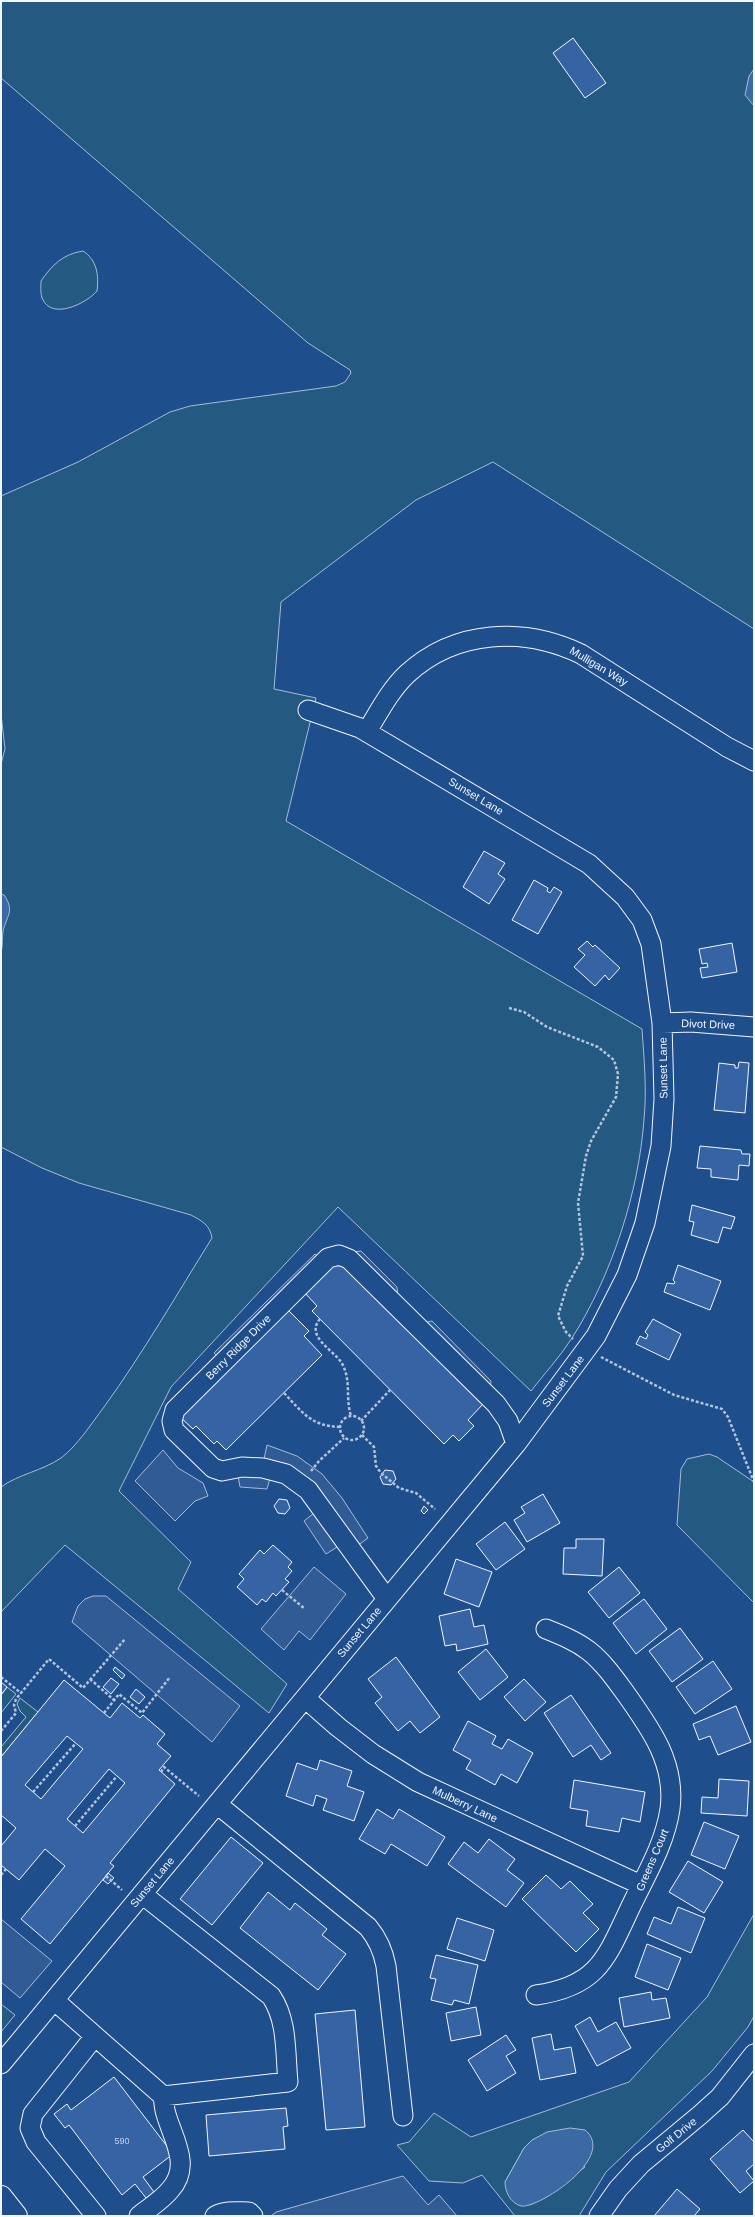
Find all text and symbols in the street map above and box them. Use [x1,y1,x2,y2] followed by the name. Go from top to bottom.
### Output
[568,644,631,688] street label: Mulligan Way
[446,775,506,817] street label: Sunset Lane
[681,1017,735,1031] street label: Divot Drive
[656,1037,670,1099] street label: Sunset Lane
[203,1312,273,1382] street label: Berry Ridge Drive
[540,1353,586,1409] street label: Sunset Lane
[335,1604,383,1660] street label: Sunset Lane
[431,1784,499,1824] street label: Mulberry Lane
[634,1827,670,1893] street label: Greens Court
[128,1854,176,1910] street label: Sunset Lane
[653,2115,699,2155] street label: Golf Drive
[114,2136,130,2146] house number: 590

